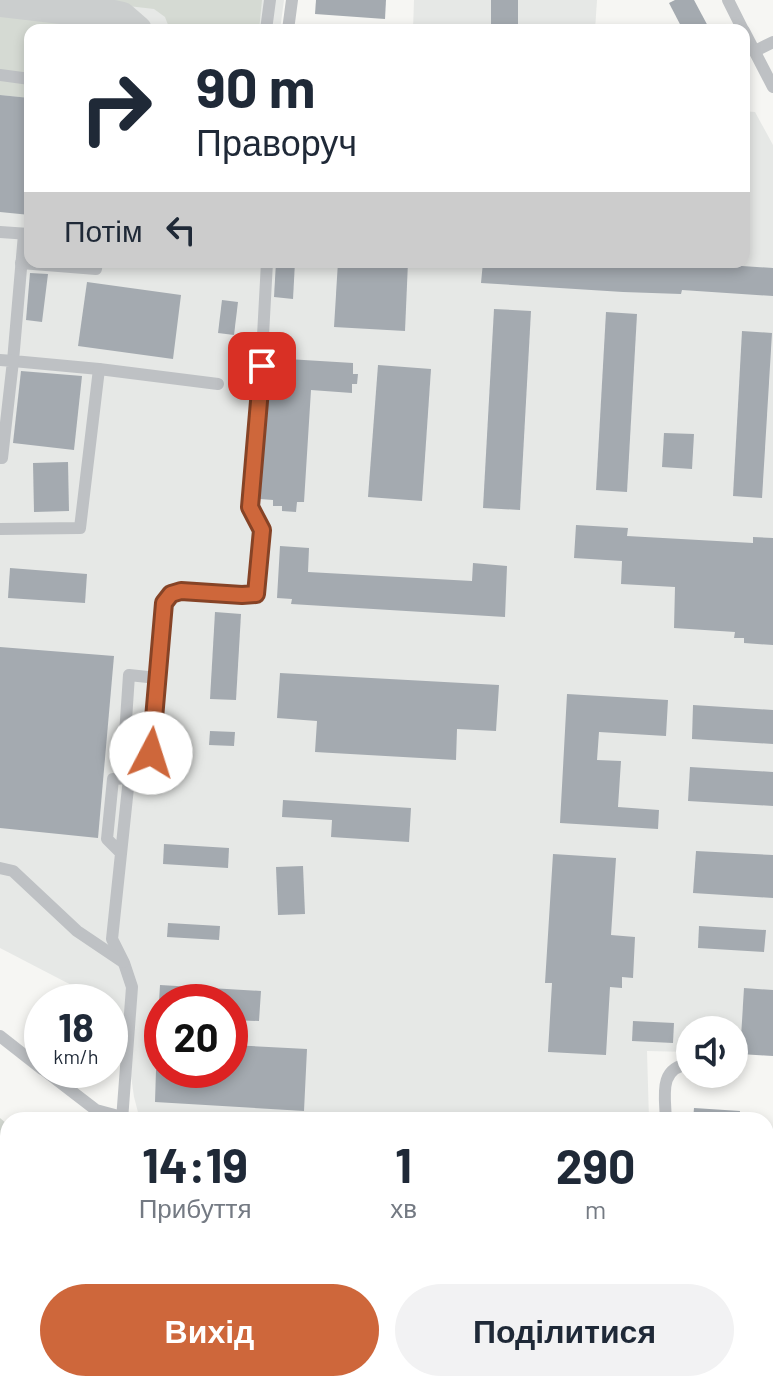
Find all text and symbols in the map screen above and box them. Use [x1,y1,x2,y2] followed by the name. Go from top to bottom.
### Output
[196,52,316,119] text: 90 m
[64,56,168,160] icon: right
[196,120,357,163] text: Праворуч
[159,208,203,252] icon: left
[64,212,143,248] text: Потім
[228,332,296,400] pin
[240,344,284,388] icon: arrive
[109,711,193,795] position arrow
[144,984,248,1088] speed limit sign: 20
[58,1002,94,1050] text: 18
[676,1016,748,1088] map controls
[676,1016,748,1088] button: sound
[53,1044,99,1068] text: km/h
[142,1135,248,1193] text: 14:19
[395,1135,412,1193] text: 1
[556,1136,635,1194] text: 290
[139,1192,252,1223] text: Прибуття
[390,1192,417,1223] text: хв
[585,1193,606,1224] text: m
[40,1284,379,1376] button: Вихід
[395,1284,734,1376] button: Поділитися

